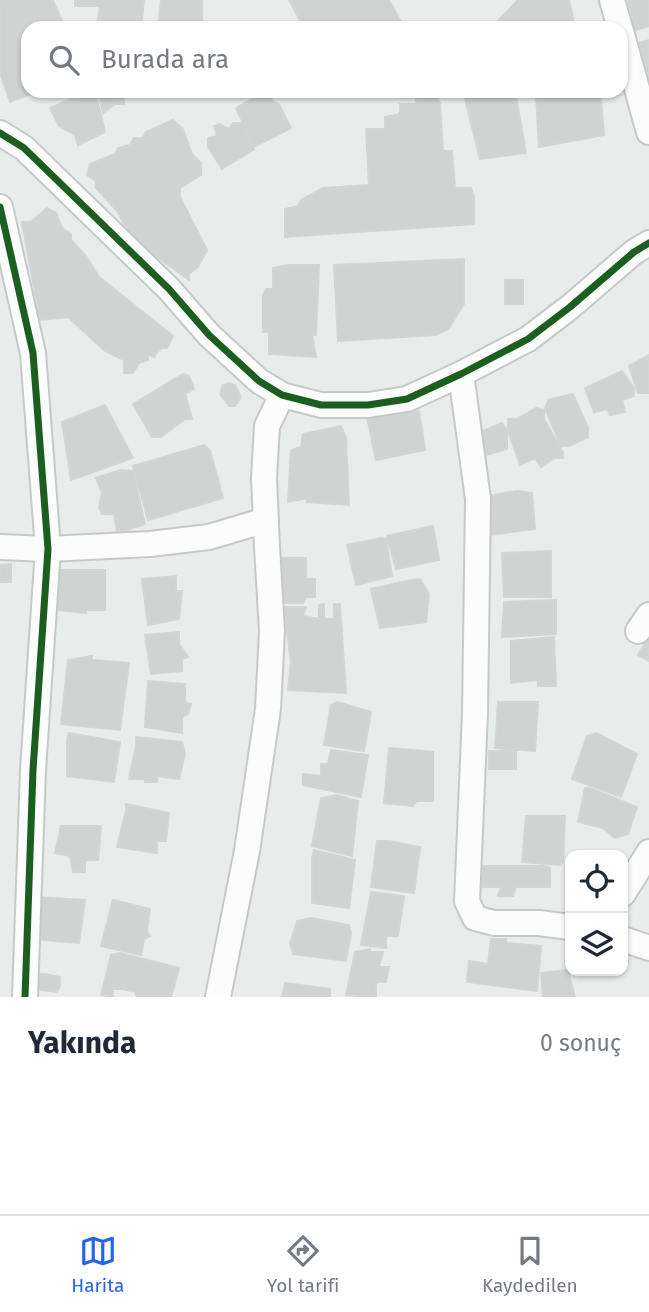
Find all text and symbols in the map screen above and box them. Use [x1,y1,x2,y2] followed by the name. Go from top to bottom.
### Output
[21,21,628,98] search box
[45,41,83,79] icon: search
[101,44,229,75] text: Burada ara
[565,850,628,976] map controls
[565,850,628,913] button: locate
[565,913,628,976] button: layers
[28,1025,136,1061] text: Yakında
[540,1029,621,1057] text: 0 sonuç
[71,1232,124,1297] tab: Harita
[267,1232,339,1297] tab: Yol tarifi
[482,1232,578,1297] tab: Kaydedilen

